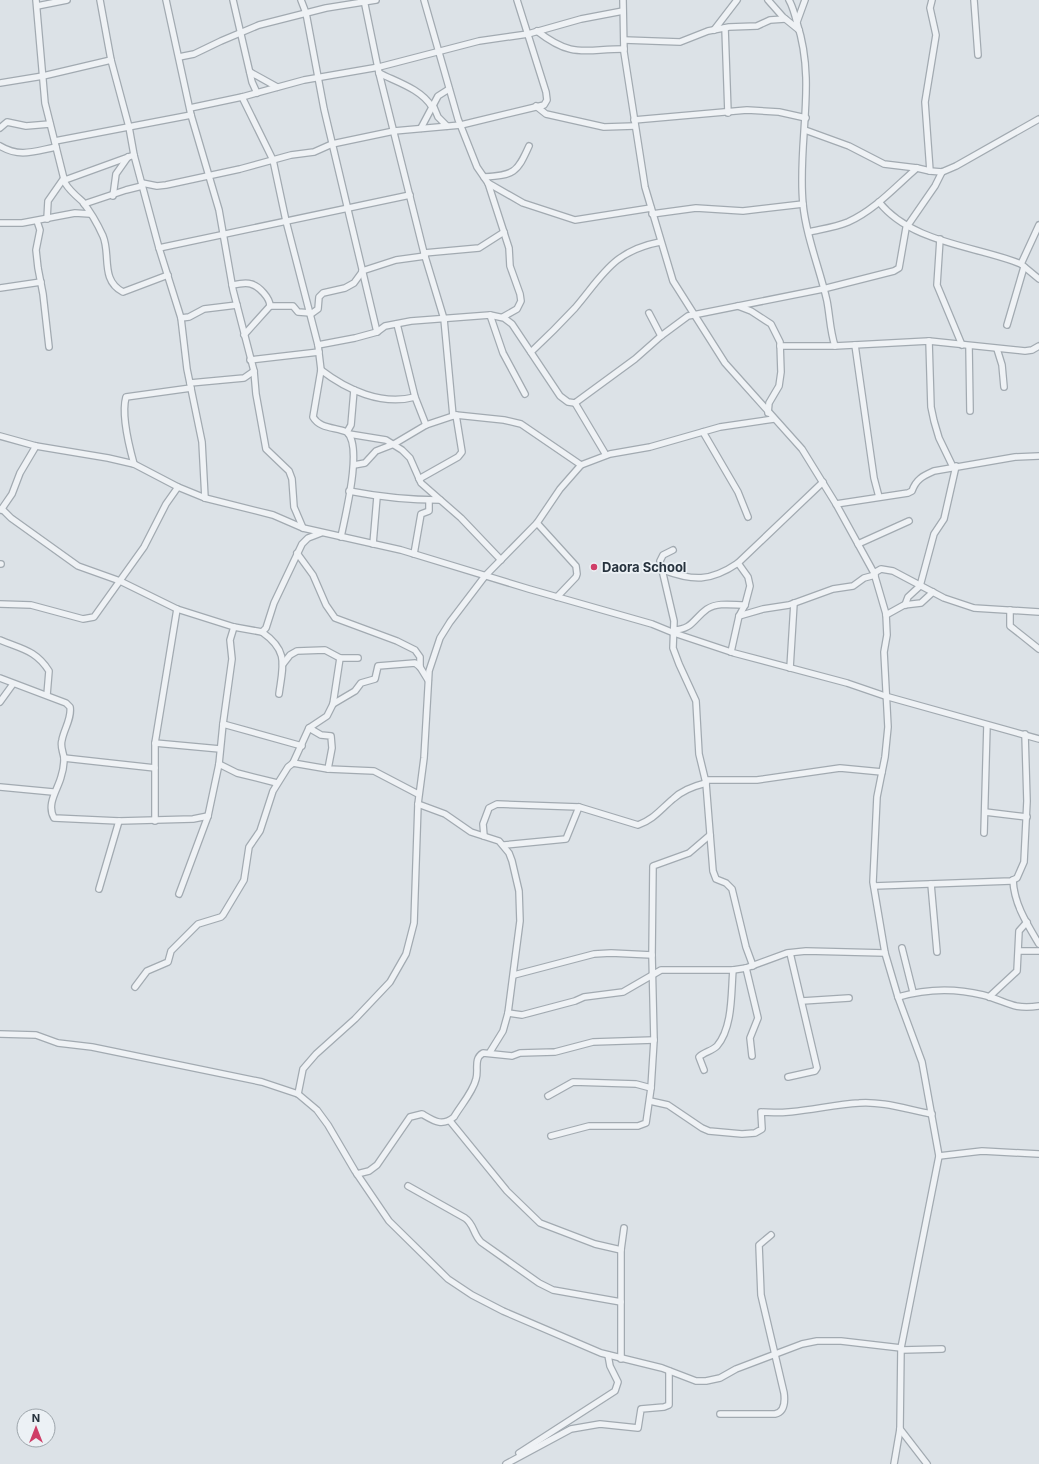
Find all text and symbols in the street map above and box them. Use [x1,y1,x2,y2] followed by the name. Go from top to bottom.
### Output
[602,559,686,575] place label: Daora School
[589,562,599,572] marker: Daora School
[16,1408,56,1448] north arrow
[32,1411,40,1425] text: N

